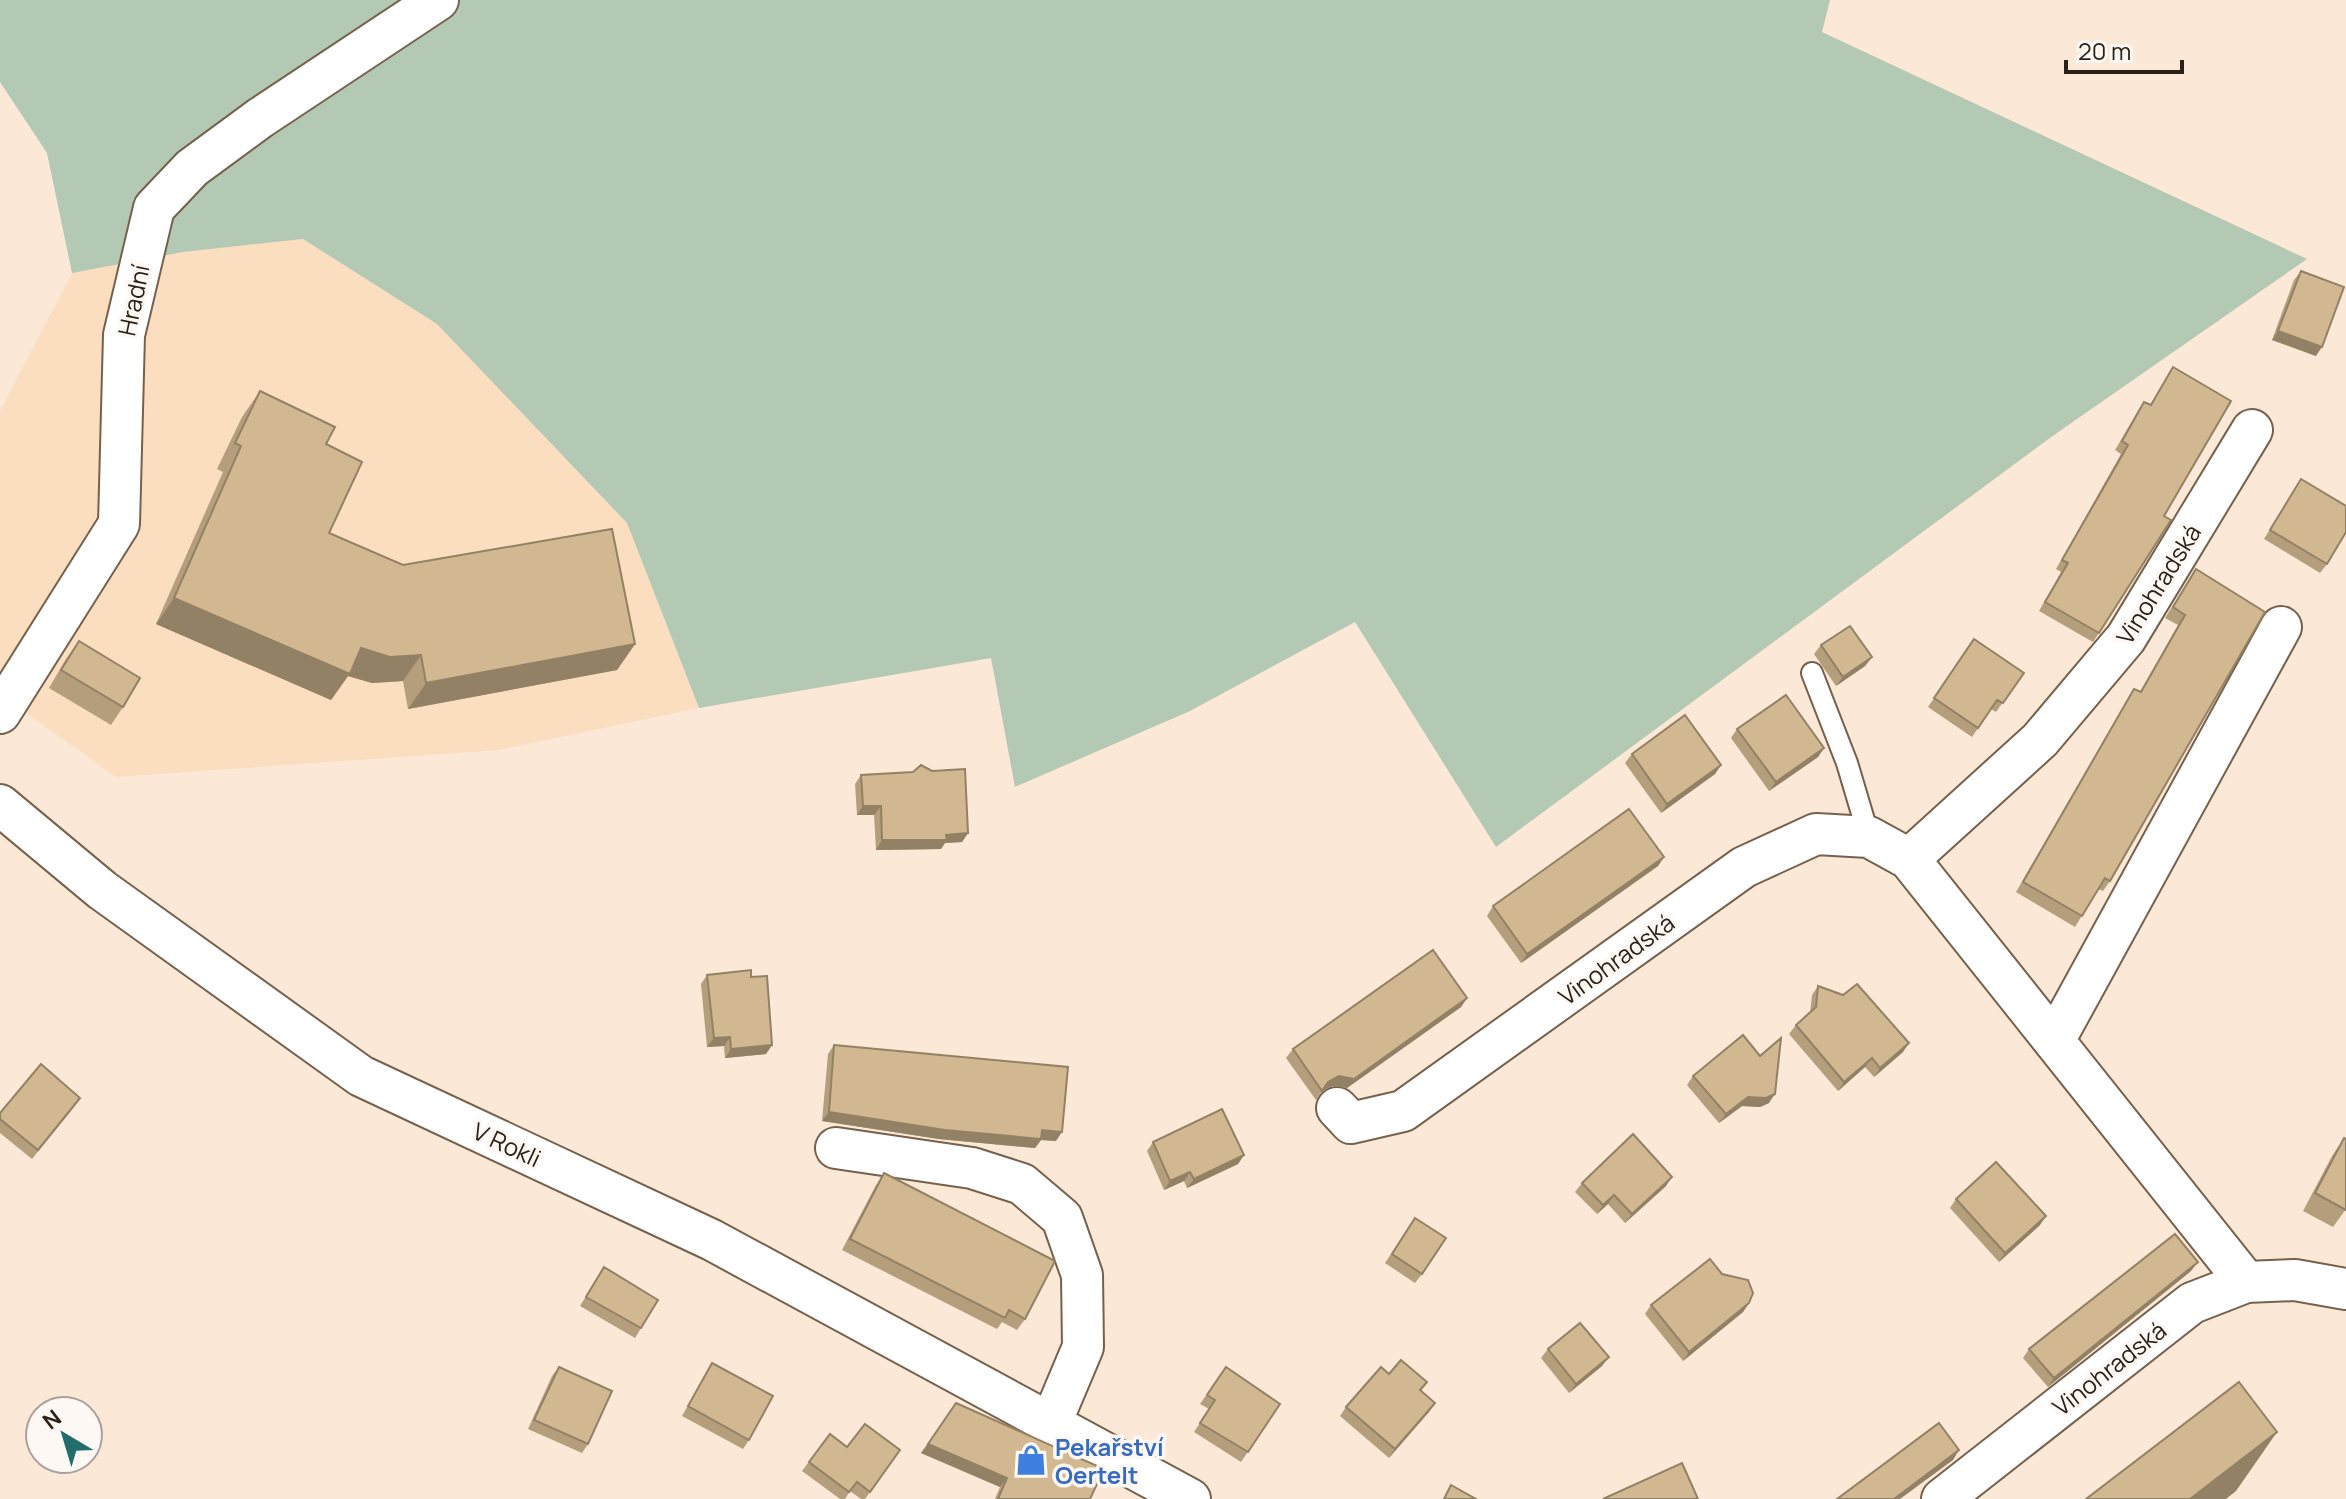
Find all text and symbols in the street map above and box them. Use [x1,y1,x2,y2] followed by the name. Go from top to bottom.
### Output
[2066,24,2182,74] scale bar
[2078,34,2131,67] text: 20 m
[109,261,157,339] street label: Hradní
[2108,518,2208,650] street label: Vinohradská
[1551,906,1681,1012] street label: Vinohradská
[468,1114,546,1174] street label: V Rokli
[2045,1313,2173,1423] street label: Vinohradská
[24,1395,104,1475] north arrow
[36,1403,67,1436] text: N
[1055,1430,1164,1491] place label: Pekařství Oertelt
[1014,1443,1048,1477] shop icon: Pekařství Oertelt

